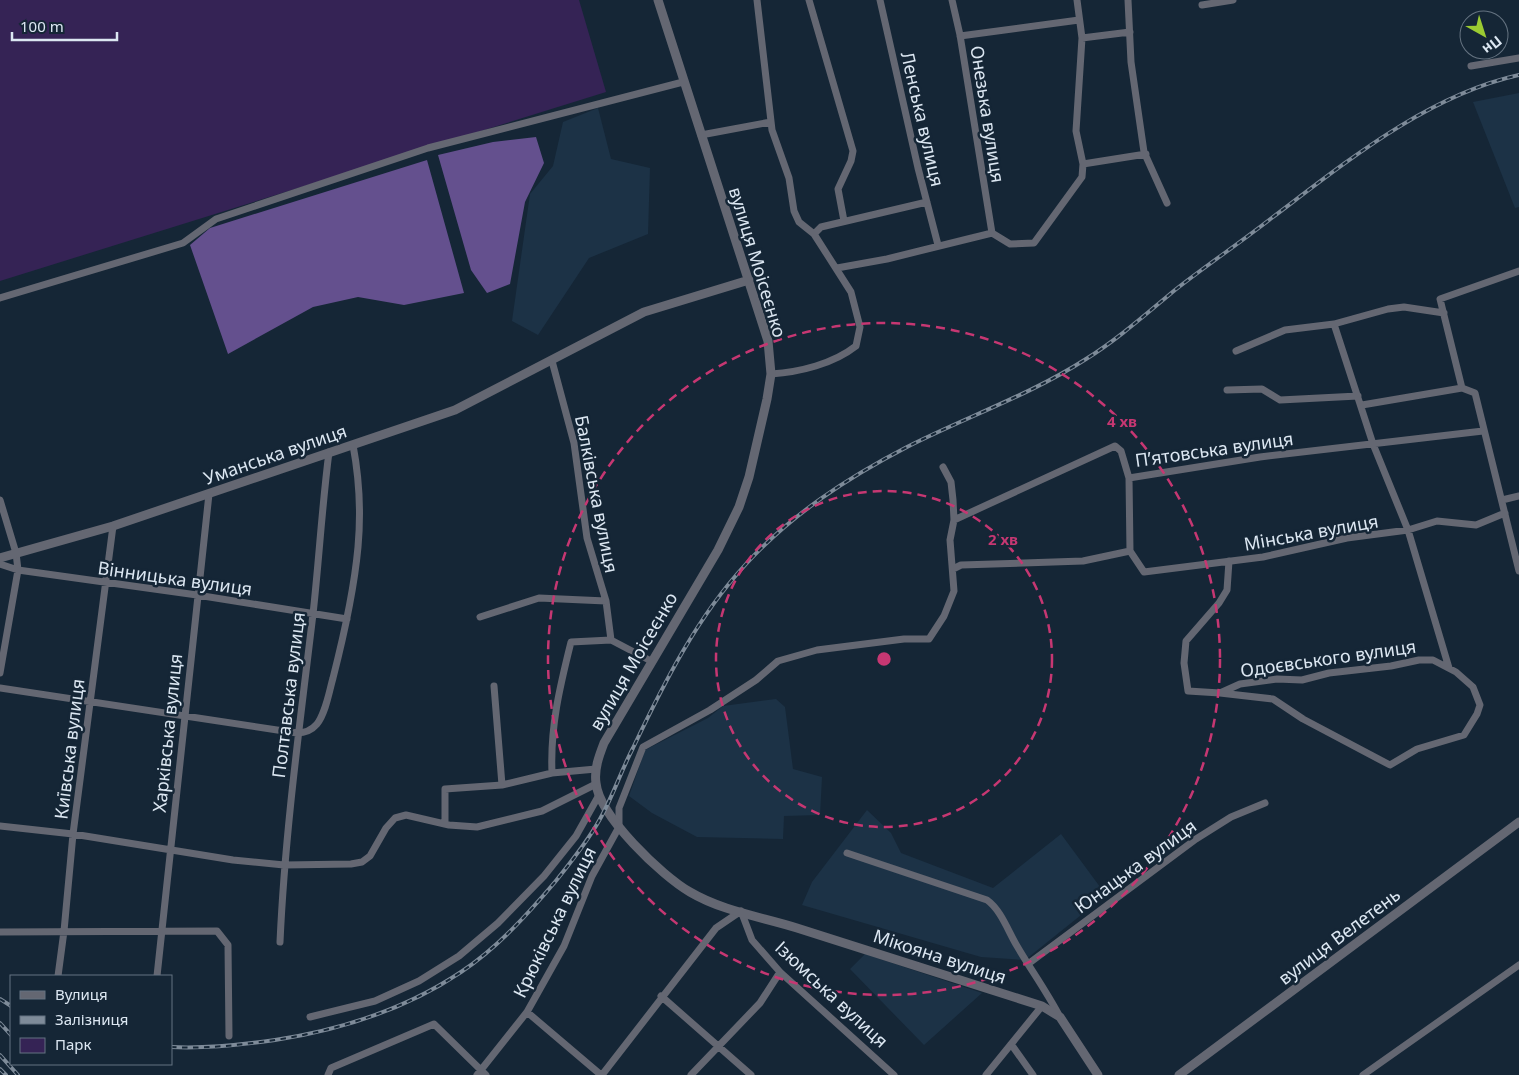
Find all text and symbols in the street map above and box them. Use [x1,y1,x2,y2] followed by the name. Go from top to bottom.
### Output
[12,10,118,42] scale bar
[1459,10,1509,60] north arrow
[20,16,64,36] text: 100 m
[1479,32,1506,59] text: Пн
[965,44,1011,184] street label: Онезька вулиця
[896,49,950,189] street label: Ленська вулиця
[724,184,792,340] street label: вулиця Моісеєнко
[1107,411,1137,431] text: 4 хв
[570,413,624,575] street label: Балківська вулиця
[200,418,350,490] street label: Уманська вулиця
[1133,426,1295,472] street label: П’ятовська вулиця
[1242,508,1380,556] street label: Мінська вулиця
[988,529,1018,549] text: 2 хв
[96,555,254,601] street label: Вінницька вулиця
[584,587,682,735] street label: вулиця Моісеєнко
[266,611,310,779] street label: Полтавська вулиця
[1239,634,1417,682] street label: Одоєвського вулиця
[875,650,893,668] centre of rings
[147,652,187,814] street label: Харківська вулиця
[48,677,90,821] street label: Київська вулиця
[1069,814,1201,918] street label: Юнацька вулиця
[507,843,601,1001] street label: Крюківська вулиця
[1273,882,1405,990] street label: вулиця Велетень
[871,923,1009,989] street label: Мікояна вулиця
[770,935,894,1053] street label: Ізюмська вулиця
[10,975,172,1065] legend
[55,984,108,1004] text: Вулиця
[55,1009,128,1029] text: Залізниця
[55,1034,91,1054] text: Парк

